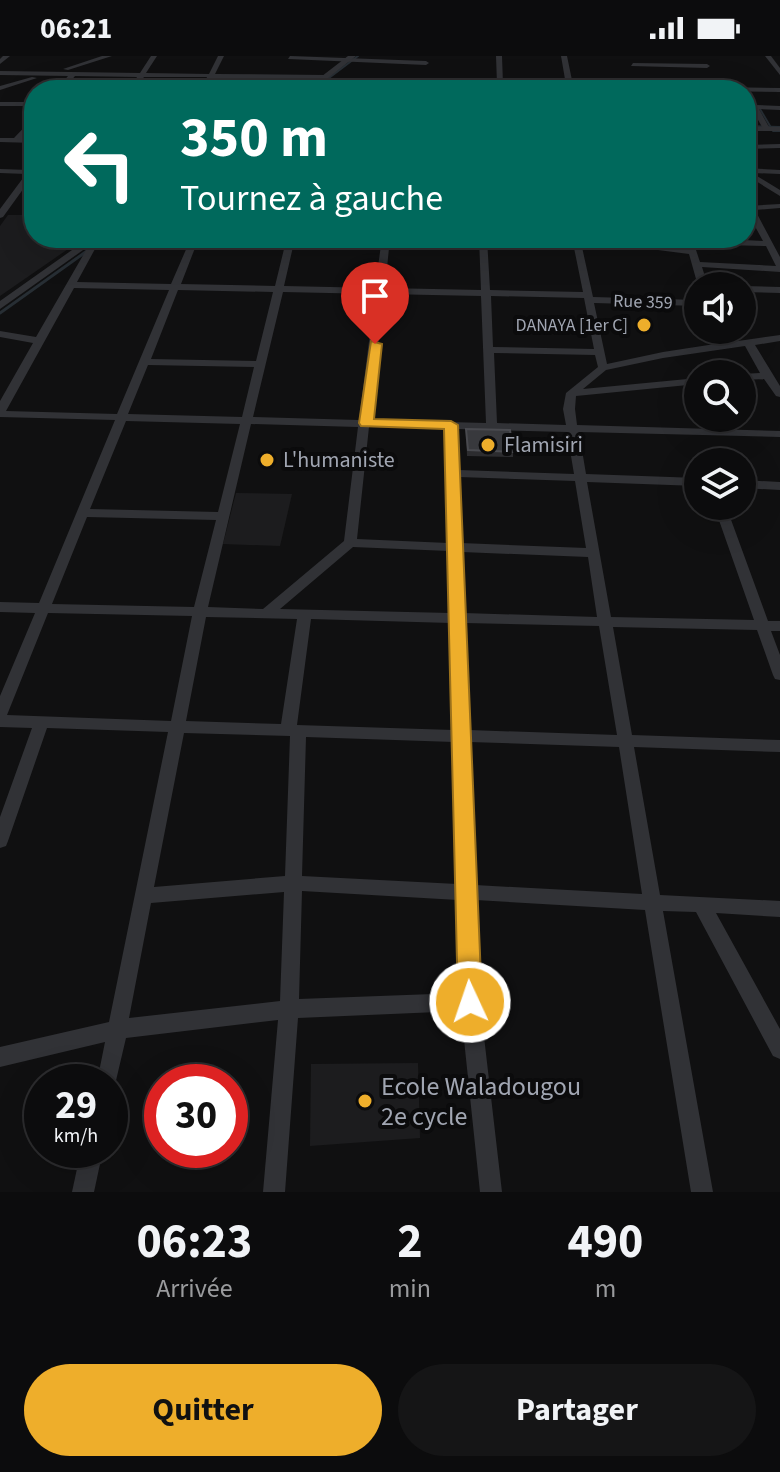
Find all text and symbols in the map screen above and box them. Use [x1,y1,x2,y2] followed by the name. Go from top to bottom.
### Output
[40,7,112,50] text: 06:21
[180,99,328,178] text: 350 m
[48,112,152,216] icon: left
[180,173,443,224] text: Tournez à gauche
[341,262,409,344] pin
[684,272,756,520] map controls
[684,272,756,344] button: sound
[353,274,397,318] icon: arrive
[613,288,673,316] street label: Rue 359
[516,313,628,338] place label: DANAYA [1er C]
[635,316,653,334] marker: DANAYA [1er C]
[684,360,756,432] button: search
[504,429,583,461] place label: Flamisiri
[479,436,497,454] marker: Flamisiri
[283,444,395,476] place label: L'humaniste
[684,448,756,520] button: layers
[258,451,276,469] marker: L'humaniste
[428,960,512,1044] position arrow
[144,1064,248,1168] speed limit sign: 30
[381,1068,581,1135] place label: Ecole Waladougou 2e cycle
[55,1077,97,1134] text: 29
[356,1092,374,1110] marker: Ecole Waladougou 2e cycle
[54,1122,98,1150] text: km/h
[136,1208,252,1276] text: 06:23
[397,1208,423,1276] text: 2
[567,1208,643,1276] text: 490
[156,1270,233,1307] text: Arrivée
[389,1270,431,1307] text: min
[595,1270,616,1307] text: m
[24,1364,382,1456] button: Quitter
[398,1364,756,1456] button: Partager

